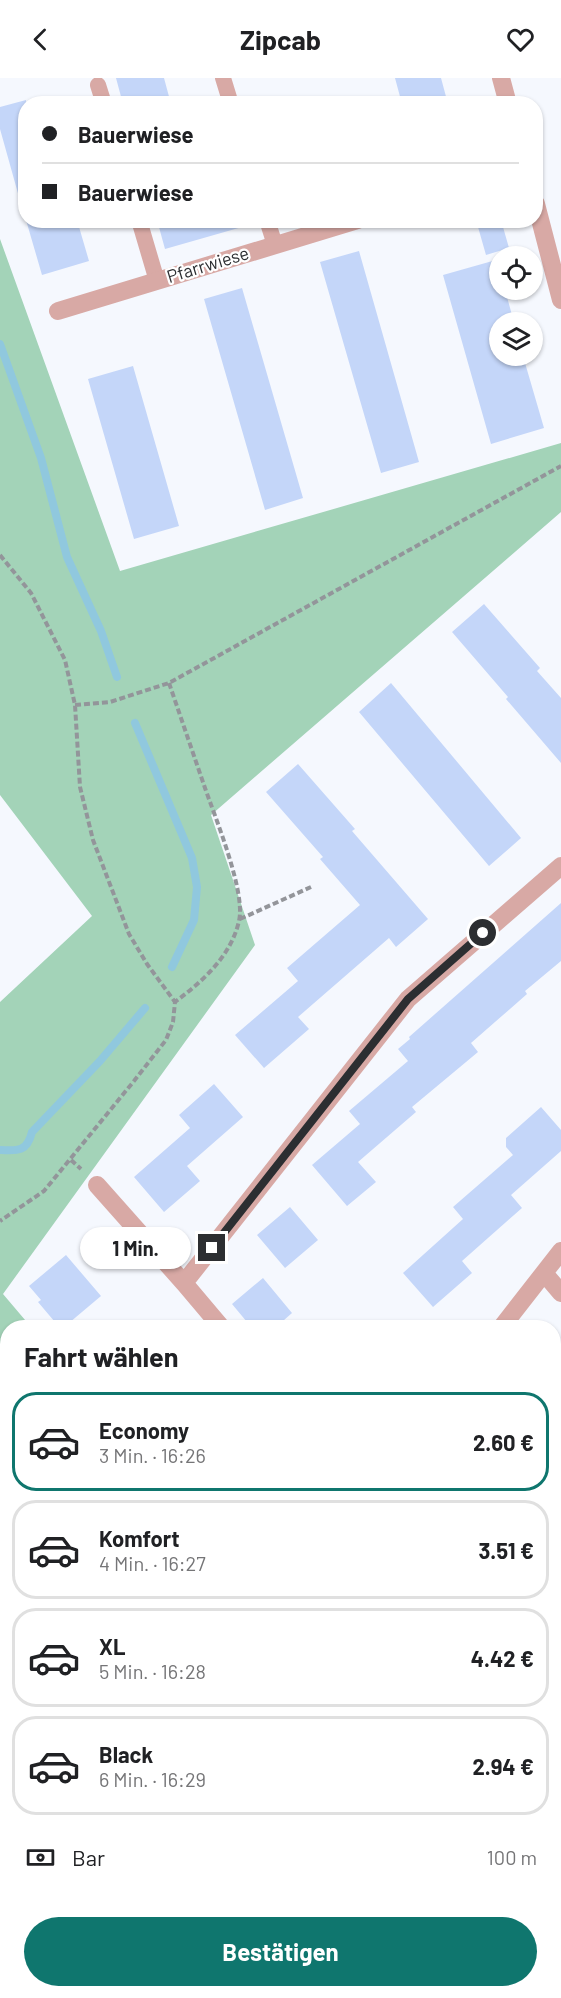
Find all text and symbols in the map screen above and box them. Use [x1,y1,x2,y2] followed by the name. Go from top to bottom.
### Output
[24,23,57,56] icon: back
[240,23,321,55] text: Zipcab
[504,23,537,56] icon: heart
[78,121,194,147] text: Bauerwiese
[78,179,194,205] text: Bauerwiese
[164,241,251,287] street label: Pfarrwiese
[489,246,543,366] map controls
[489,246,543,300] button: locate
[489,312,543,366] button: layers
[469,919,496,946] route start
[80,1227,191,1269] callout: 1 Min.
[198,1234,225,1261] route end
[112,1236,159,1260] text: 1 Min.
[24,1340,179,1372] text: Fahrt wählen
[27,1415,81,1469] icon: car
[99,1417,189,1443] text: Economy
[473,1429,534,1455] text: 2.60 €
[99,1443,206,1467] text: 3 Min. · 16:26
[27,1523,81,1577] icon: car
[99,1525,180,1551] text: Komfort
[478,1537,534,1563] text: 3.51 €
[99,1551,206,1575] text: 4 Min. · 16:27
[27,1631,81,1685] icon: car
[99,1633,125,1659] text: XL
[471,1645,534,1671] text: 4.42 €
[99,1659,206,1683] text: 5 Min. · 16:28
[27,1739,81,1793] icon: car
[99,1741,153,1767] text: Black
[472,1753,534,1779] text: 2.94 €
[99,1767,206,1791] text: 6 Min. · 16:29
[24,1841,57,1874] icon: cash
[72,1844,105,1870] text: Bar
[487,1845,537,1869] text: 100 m
[24,1917,537,1986] button: Bestätigen

